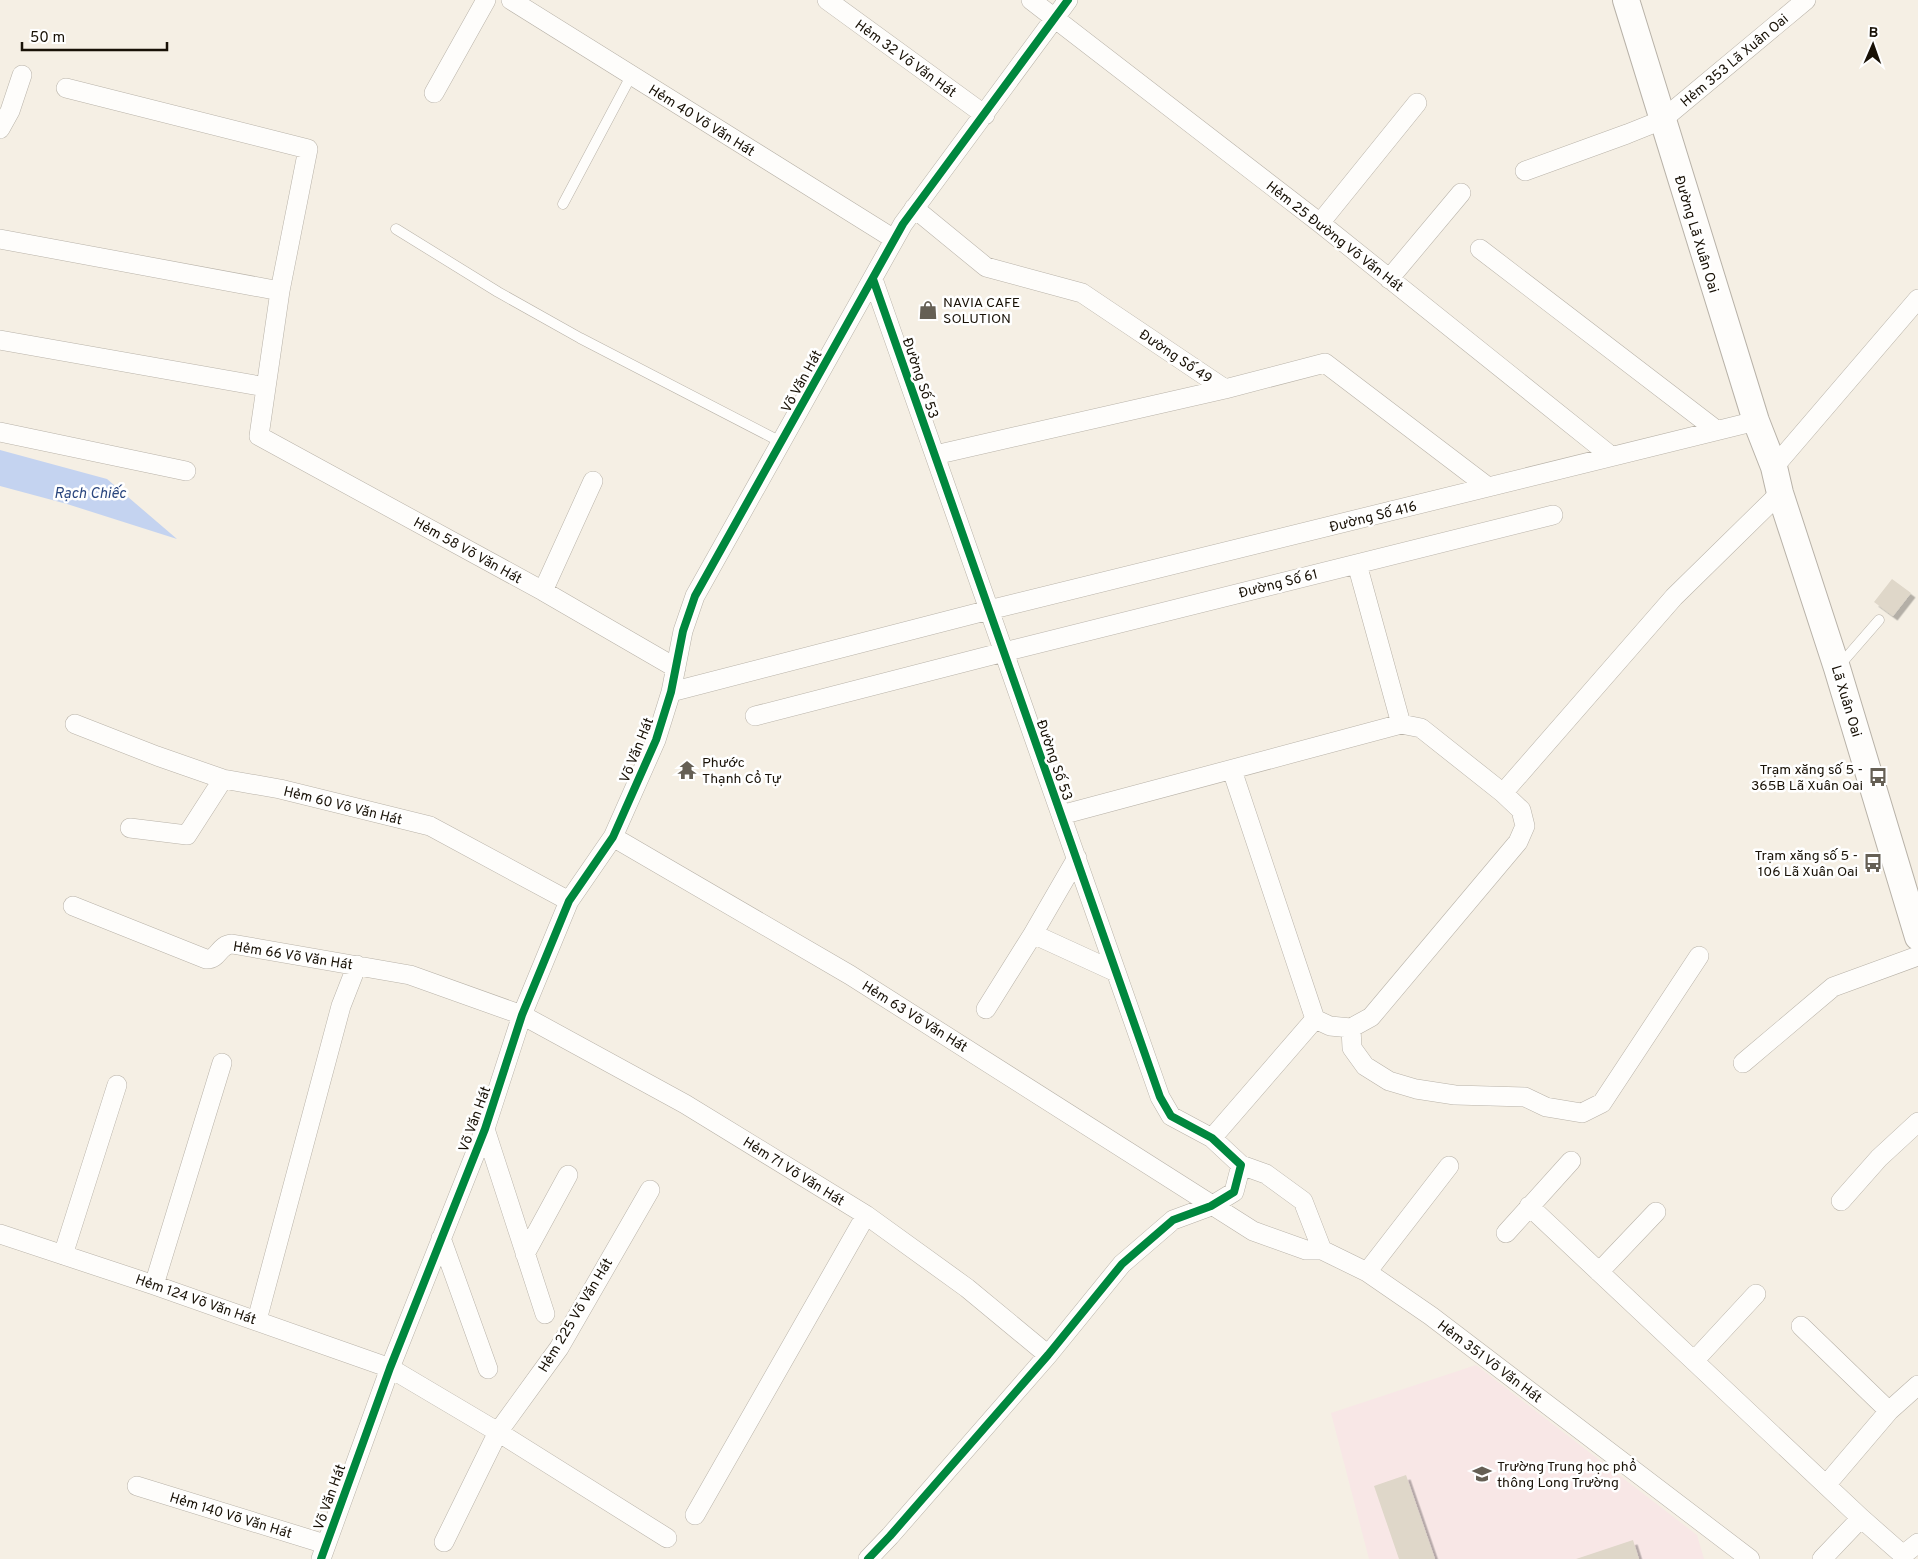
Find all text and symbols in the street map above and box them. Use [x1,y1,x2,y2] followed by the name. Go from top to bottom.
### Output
[1678,11,1792,111] street label: Hẻm 353 Lã Xuân Oai
[851,17,959,102] street label: Hẻm 32 Võ Văn Hát
[22,20,168,52] scale bar
[1848,20,1898,70] north arrow
[1868,25,1879,42] text: B
[30,29,65,48] text: 50 m
[645,82,757,161] street label: Hẻm 40 Võ Văn Hát
[1670,174,1722,295] street label: Đường Lã Xuân Oai
[1262,178,1406,296] street label: Hẻm 25 Đường Võ Văn Hát
[943,295,1020,328] place label: NAVIA CAFE SOLUTION
[917,299,939,321] shop icon: NAVIA CAFE SOLUTION
[1136,327,1215,388] street label: Đường Số 49
[898,336,941,421] street label: Đường Số 53
[778,347,826,416] street label: Võ Văn Hát
[54,484,127,504] water label: Rạch Chiếc
[1328,498,1419,537] street label: Đường Số 416
[410,514,525,588] street label: Hẻm 58 Võ Văn Hát
[1237,566,1320,602] street label: Đường Số 61
[1827,663,1865,739] street label: Lã Xuân Oai
[617,715,658,786] street label: Võ Văn Hát
[1032,718,1075,803] street label: Đường Số 53
[702,755,782,788] place label: Phước Thạnh Cổ Tự
[676,759,698,781] temple icon: Phước Thạnh Cổ Tự
[1751,762,1863,795] place label: Trạm xăng số 5 - 365B Lã Xuân Oai
[1867,766,1889,788] bus stop icon: Trạm xăng số 5 - 365B Lã Xuân Oai
[282,783,404,829] street label: Hẻm 60 Võ Văn Hát
[1755,848,1858,881] place label: Trạm xăng số 5 - 106 Lã Xuân Oai
[1862,852,1884,874] bus stop icon: Trạm xăng số 5 - 106 Lã Xuân Oai
[232,939,354,974] street label: Hẻm 66 Võ Văn Hát
[858,978,970,1057] street label: Hẻm 63 Võ Văn Hát
[456,1084,495,1155] street label: Võ Văn Hát
[739,1134,847,1210] street label: Hẻm 71 Võ Văn Hát
[535,1256,617,1376] street label: Hẻm 225 Võ Văn Hát
[133,1272,258,1329] street label: Hẻm 124 Võ Văn Hát
[1433,1317,1545,1407] street label: Hẻm 351 Võ Văn Hát
[1497,1458,1637,1492] place label: Trường Trung học phổ thông Long Trường
[311,1462,350,1533] street label: Võ Văn Hát
[1471,1463,1493,1485] school or university icon: Trường Trung học phổ thông Long Trường
[167,1490,294,1543] street label: Hẻm 140 Võ Văn Hát

